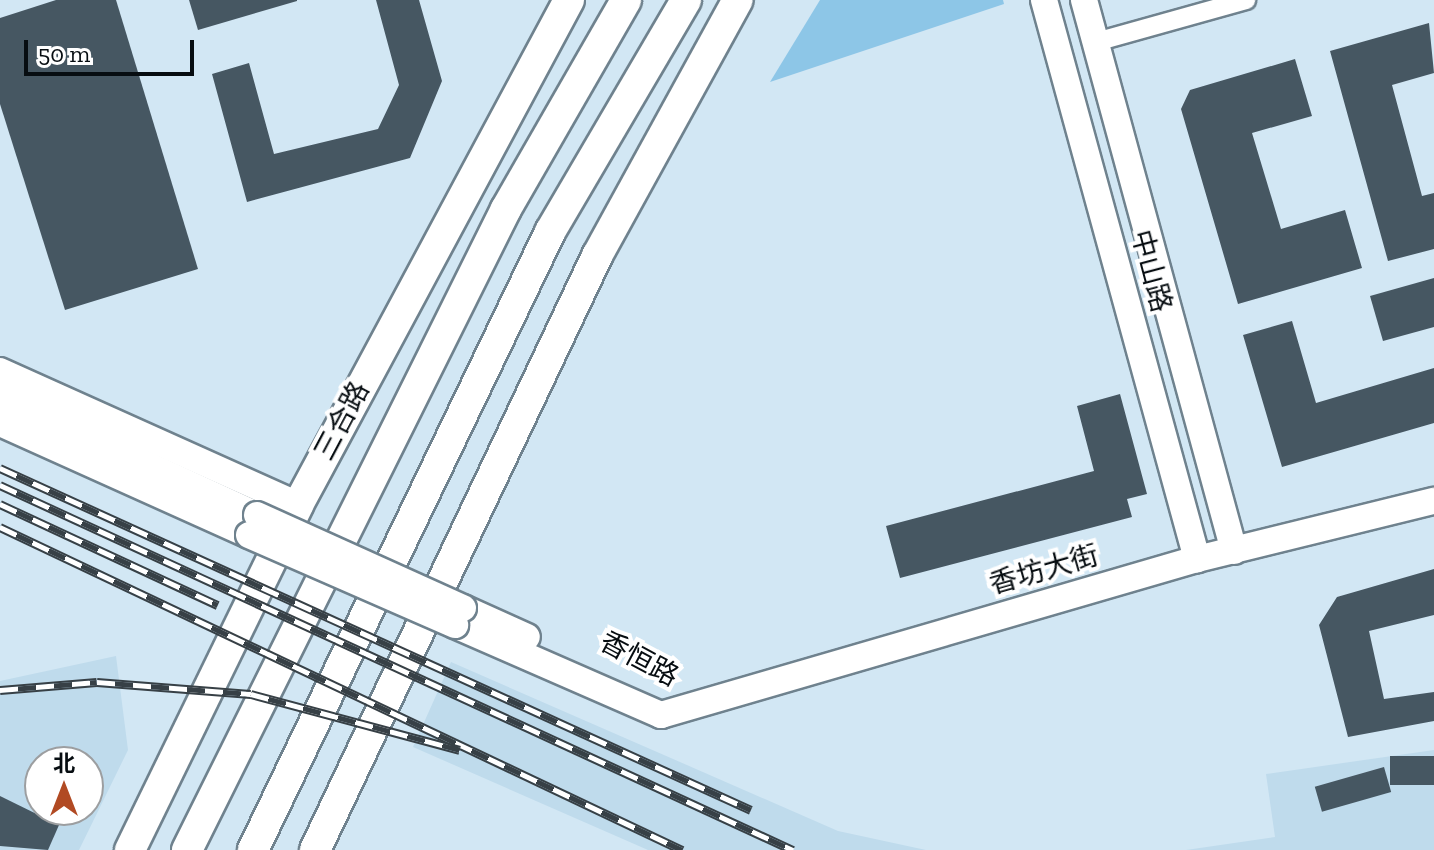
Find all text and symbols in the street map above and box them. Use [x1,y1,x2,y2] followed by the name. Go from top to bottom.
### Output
[28,24,198,74] scale bar
[38,39,90,68] text: 50 m
[1124,226,1178,316] street label: 中山路
[307,376,377,466] street label: 三合路
[986,538,1102,602] street label: 香坊大街
[594,624,684,694] street label: 香恒路
[24,746,104,826] north arrow
[53,750,75,777] text: 北

